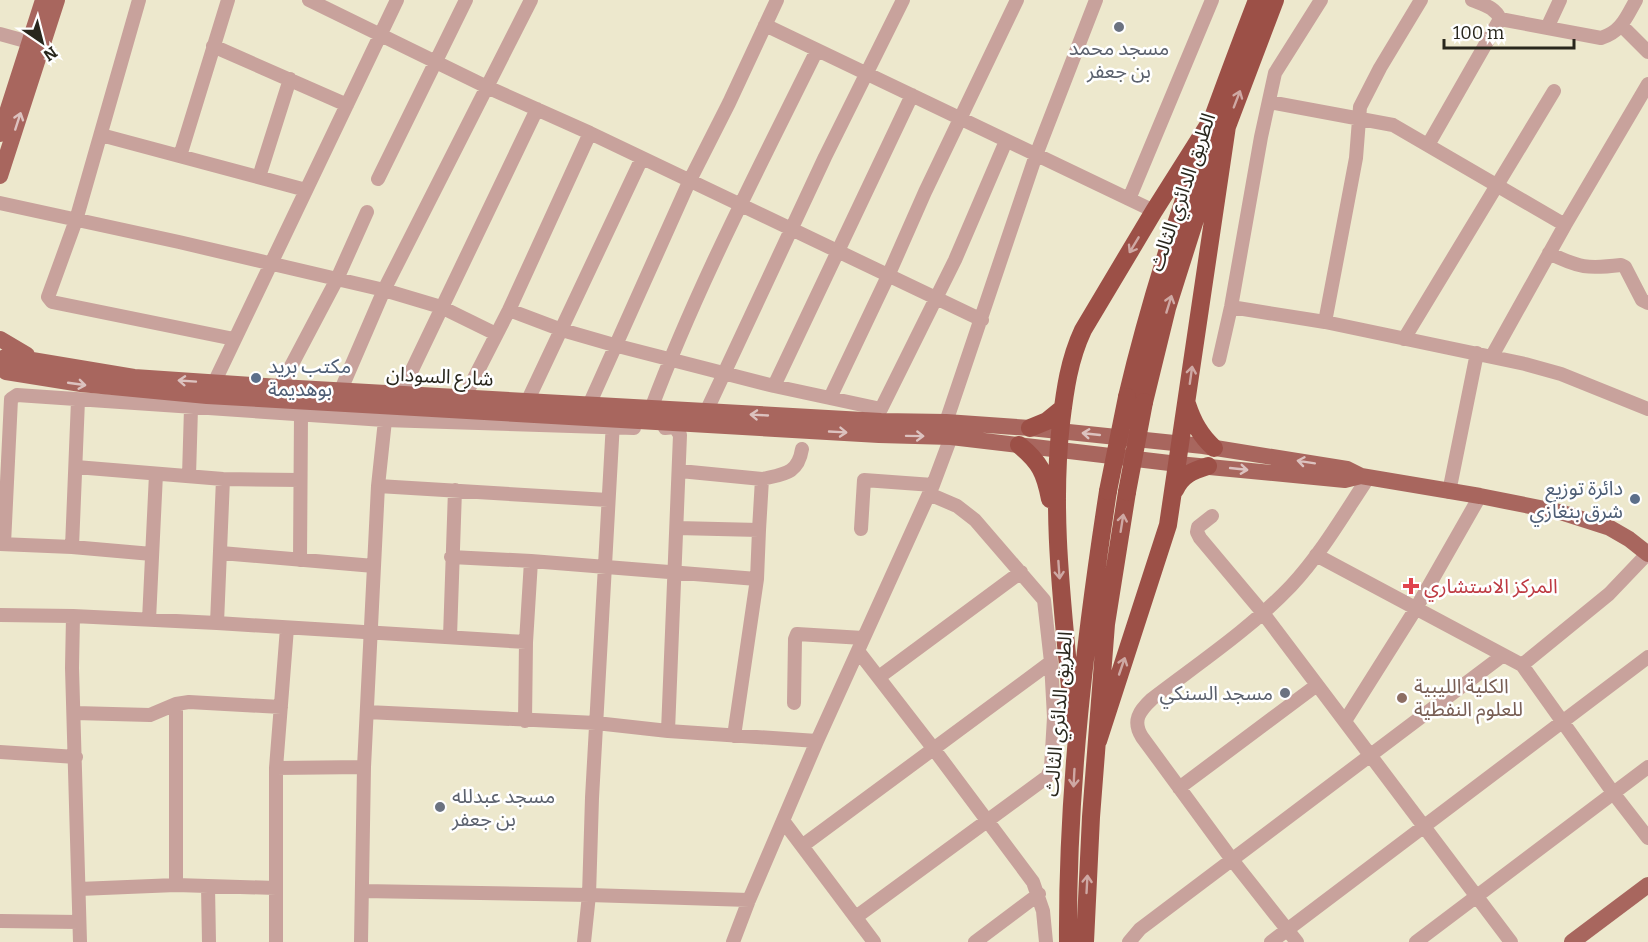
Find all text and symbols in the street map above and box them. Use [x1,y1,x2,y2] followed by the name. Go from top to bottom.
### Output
[12,12,72,72] north arrow
[1444,12,1574,50] scale bar
[1112,20,1126,34] marker: مسجد محمد بن جعفر
[1453,22,1504,44] text: 100 m
[1069,36,1169,83] place label: مسجد محمد بن جعفر
[40,43,61,65] text: N
[1233,91,1244,109] one-way arrow
[1144,110,1224,275] street label: الطريق الدائري الثالث
[14,112,25,131] one-way arrow
[1127,236,1139,253] one-way arrow
[1164,295,1175,314] one-way arrow
[268,354,351,401] place label: مكتب بريد بوهديمة
[386,361,494,394] street label: شارع السودان
[1185,365,1196,385] one-way arrow
[249,371,263,385] marker: مكتب بريد بوهديمة
[178,375,198,386] one-way arrow
[67,378,87,389] one-way arrow
[750,409,770,420] one-way arrow
[827,427,847,438] one-way arrow
[1082,428,1102,439] one-way arrow
[905,430,925,441] one-way arrow
[1296,457,1316,468] one-way arrow
[1228,464,1248,475] one-way arrow
[1530,476,1623,527] place label: دائرة توزيع شرق بنغازي
[1628,492,1642,506] marker: دائرة توزيع شرق بنغازي
[1116,513,1127,533] one-way arrow
[1054,559,1065,579] one-way arrow
[1424,574,1558,602] place label: المركز الاستشاري
[1402,577,1420,595] marker: المركز الاستشاري
[1039,630,1081,798] street label: الطريق الدائري الثالث
[1118,657,1129,676] one-way arrow
[1414,674,1523,724] place label: الكلية الليبية للعلوم النفطية
[1159,681,1273,709] place label: مسجد السنكي
[1278,686,1292,700] marker: مسجد السنكي
[1395,691,1409,705] marker: الكلية الليبية للعلوم النفطية
[1069,768,1080,788] one-way arrow
[451,784,555,831] place label: مسجد عبدلله بن جعفر
[433,800,447,814] marker: مسجد عبدلله بن جعفر
[1081,874,1092,894] one-way arrow

